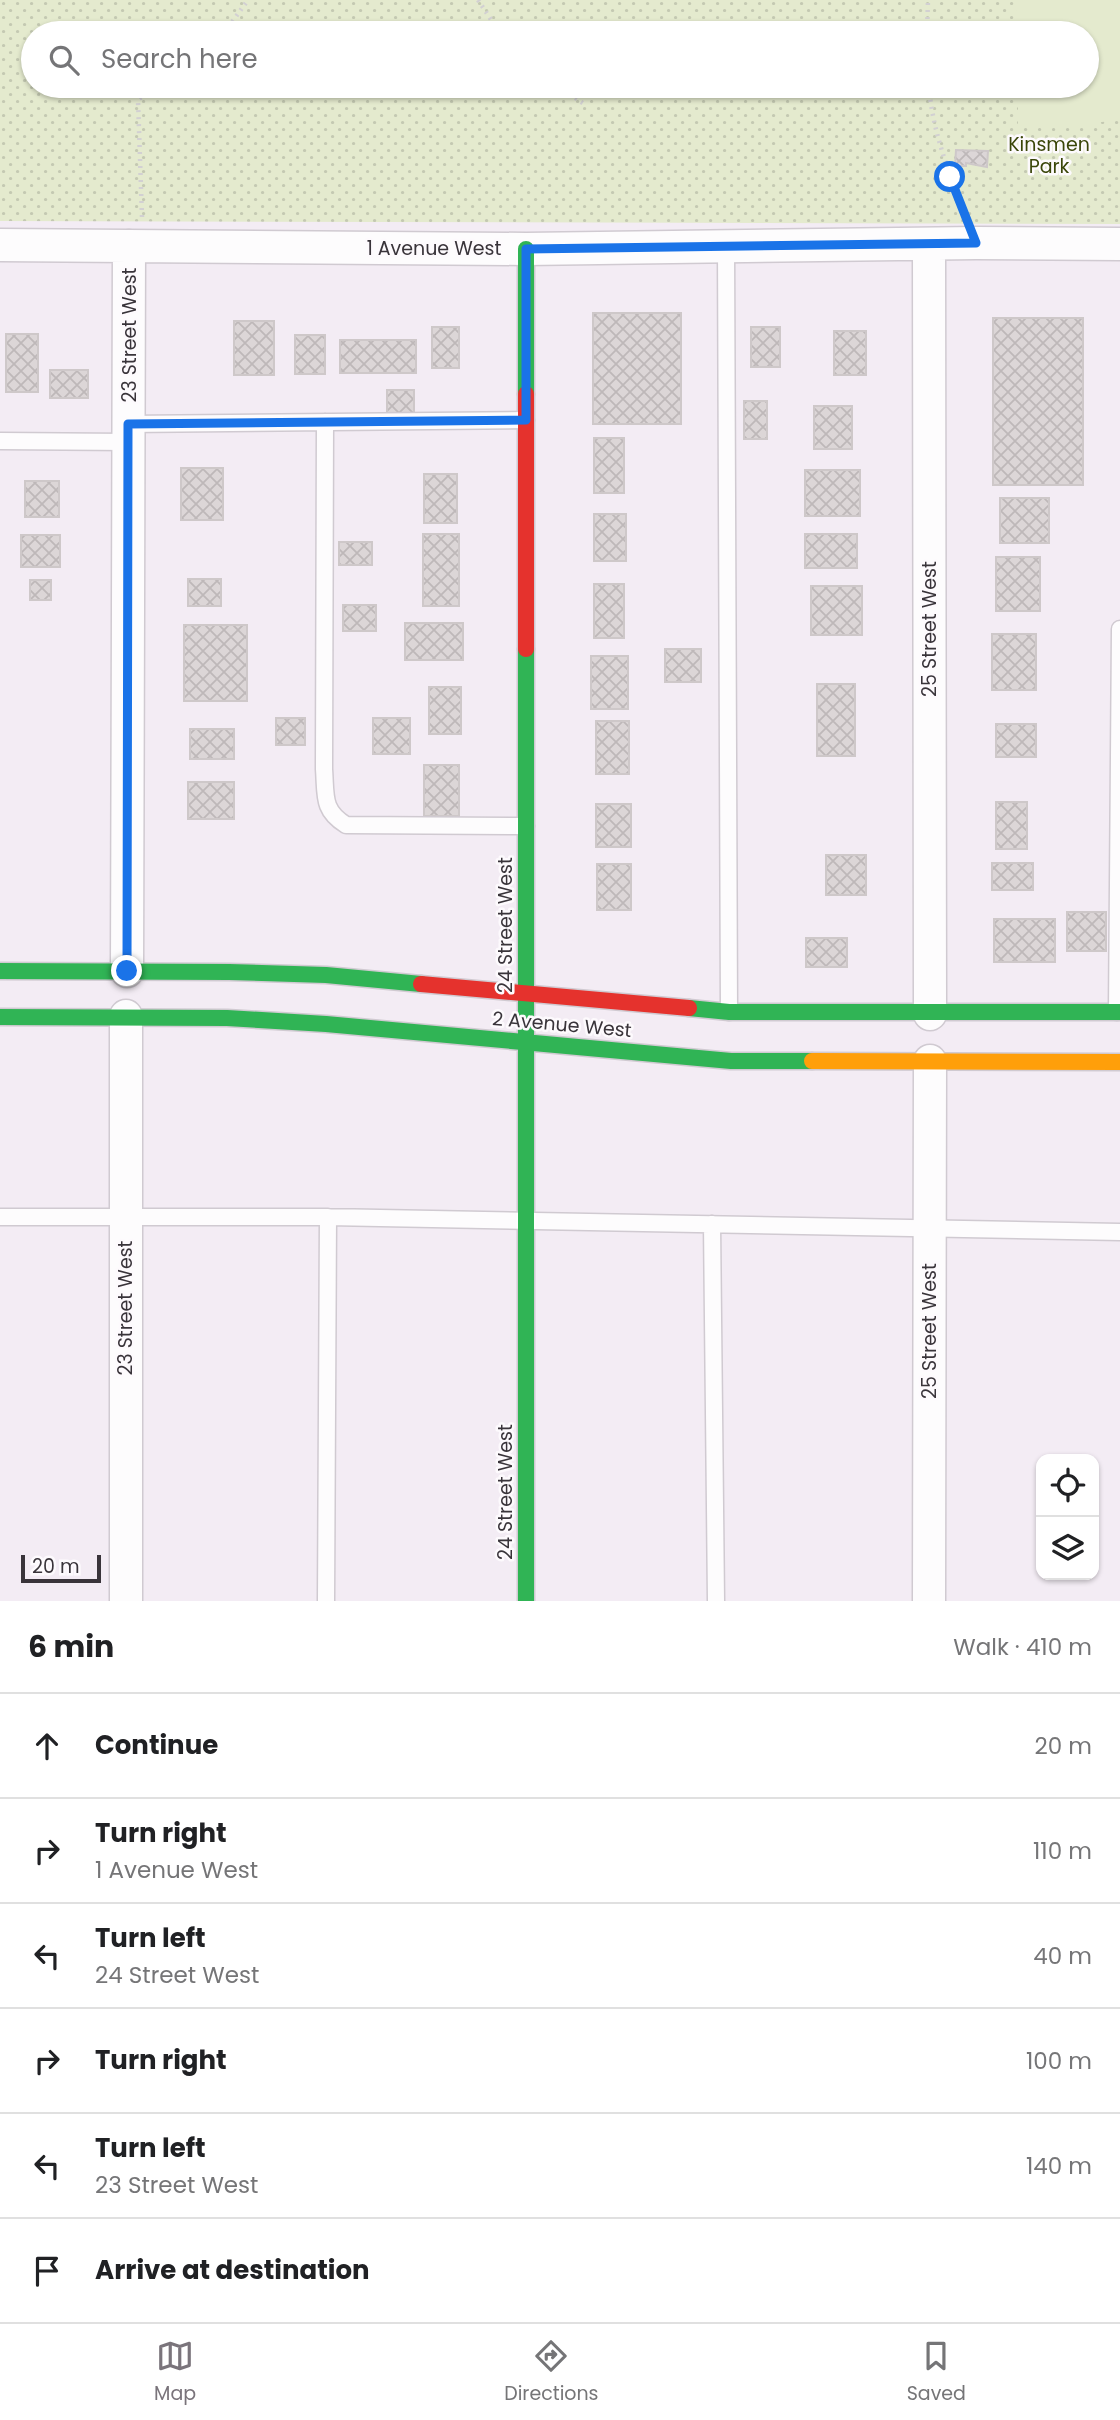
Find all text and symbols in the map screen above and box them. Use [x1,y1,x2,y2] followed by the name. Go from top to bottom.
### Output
[21,21,1099,98] search box
[45,41,83,79] icon: search
[101,41,258,77] text: Search here
[1008,131,1090,180] park label: Kinsmen Park
[934,161,965,192] route start
[367,235,501,262] street label: 1 Avenue West
[116,267,143,403] street label: 23 Street West
[916,561,943,697] street label: 25 Street West
[492,857,519,993] street label: 24 Street West
[111,955,142,986] route end
[491,1005,633,1044] street label: 2 Avenue West
[112,1240,139,1376] street label: 23 Street West
[916,1263,943,1399] street label: 25 Street West
[492,1424,519,1560] street label: 24 Street West
[1036,1454,1099,1580] map controls
[1036,1454,1099,1517] button: locate
[1036,1517,1099,1580] button: layers
[21,1552,102,1584] scale bar
[32,1553,80,1580] text: 20 m
[28,1625,114,1668] text: 6 min
[953,1631,1092,1663] text: Walk · 410 m
[28,1727,66,1765] icon: ahead
[95,1727,218,1763] text: Continue
[1034,1730,1092,1762] text: 20 m
[95,1815,227,1851] text: Turn right
[28,1832,66,1870] icon: right
[1033,1835,1092,1867] text: 110 m
[95,1854,258,1886] text: 1 Avenue West
[95,1920,206,1956] text: Turn left
[28,1937,66,1975] icon: left
[1033,1940,1092,1972] text: 40 m
[95,1959,259,1991] text: 24 Street West
[28,2042,66,2080] icon: right
[95,2042,227,2078] text: Turn right
[1026,2045,1092,2077] text: 100 m
[95,2130,206,2166] text: Turn left
[28,2147,66,2185] icon: left
[1026,2150,1092,2182] text: 140 m
[95,2169,258,2201] text: 23 Street West
[28,2252,66,2290] icon: arrive
[95,2252,370,2288] text: Arrive at destination
[154,2337,196,2408] tab: Map
[504,2337,599,2408] tab: Directions
[907,2337,966,2408] tab: Saved

